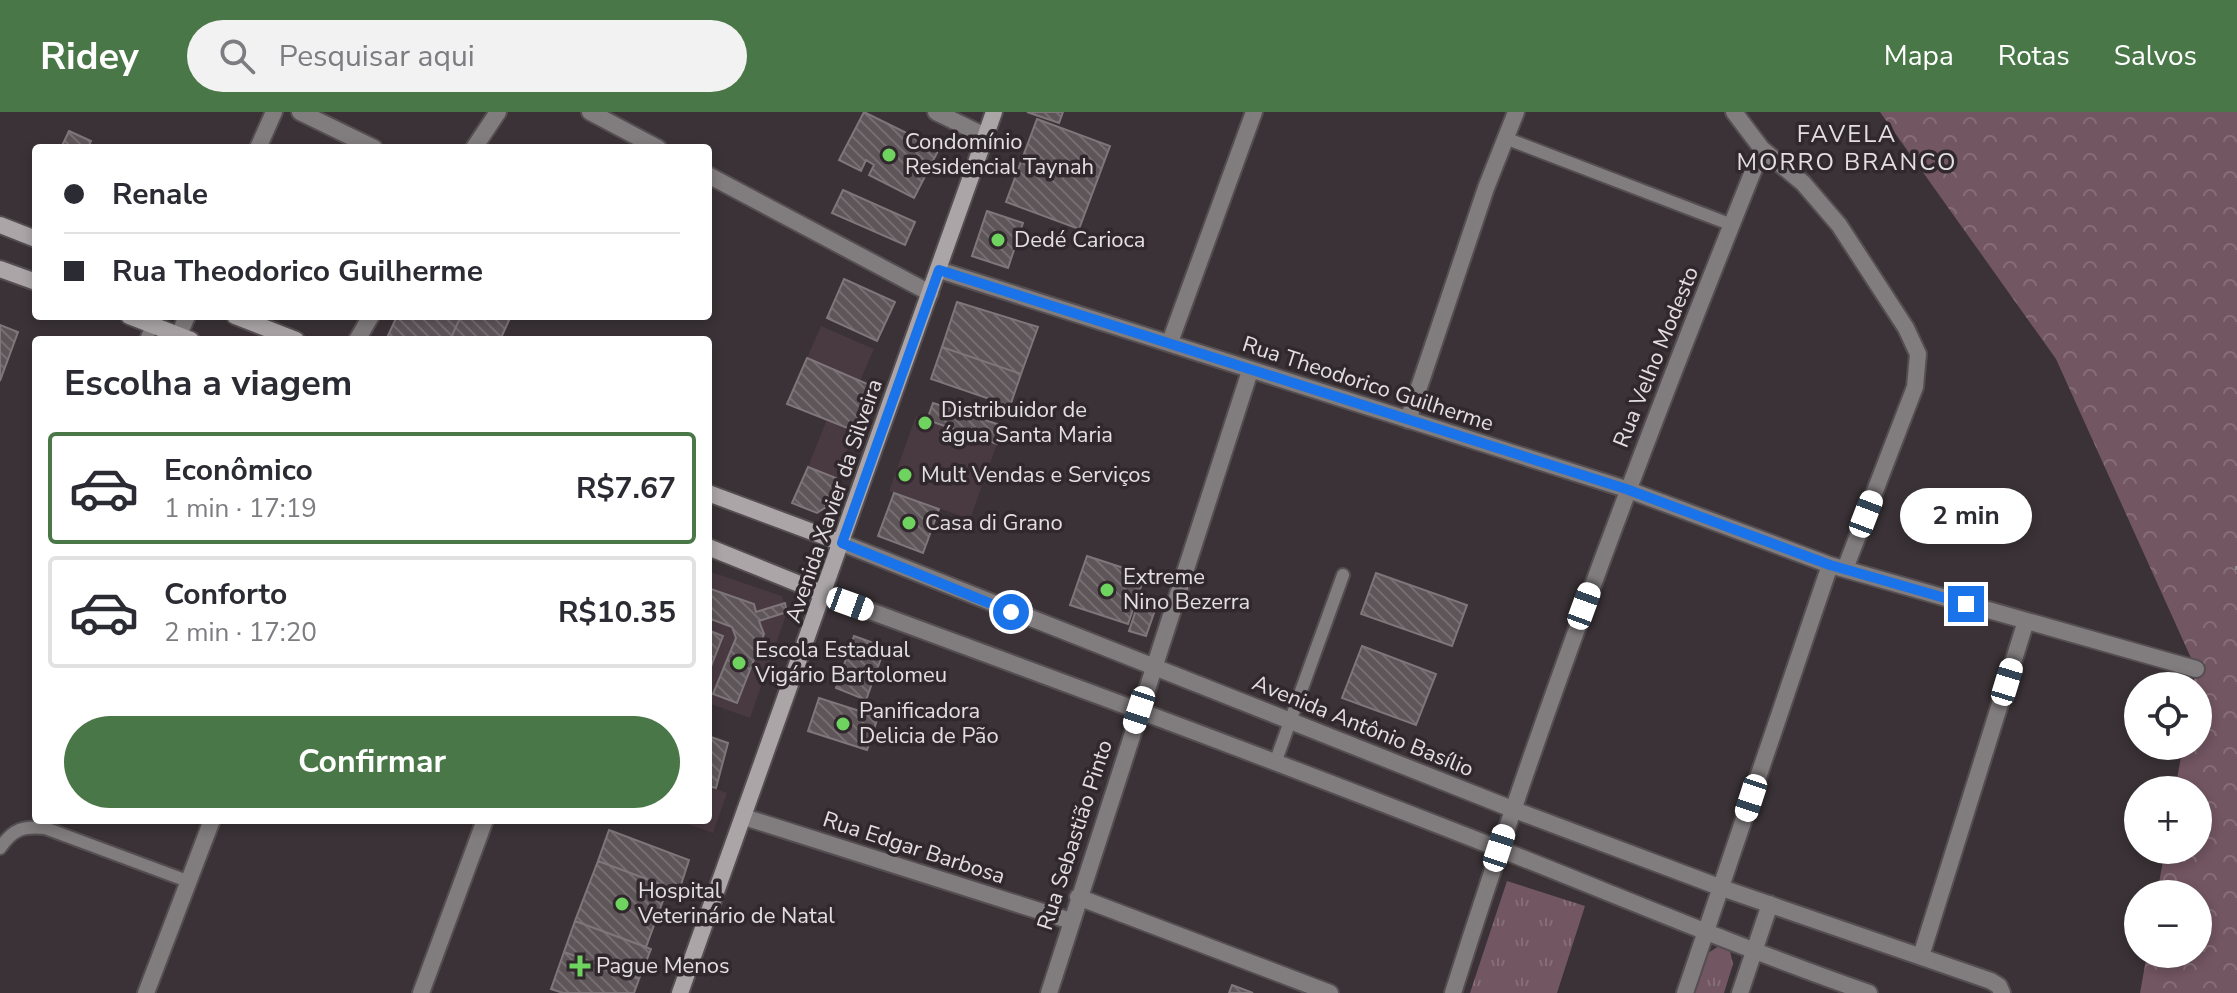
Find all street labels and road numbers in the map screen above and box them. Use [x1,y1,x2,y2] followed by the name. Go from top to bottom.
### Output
[1606,262,1706,452] street label: Rua Velho Modesto
[1239,329,1497,439] street label: Rua Theodorico Guilherme
[778,375,890,627] street label: Avenida Xavier da Silveira
[1248,668,1478,784] street label: Avenida Antônio Basílio
[1030,736,1120,934] street label: Rua Sebastião Pinto
[819,804,1009,892] street label: Rua Edgar Barbosa

